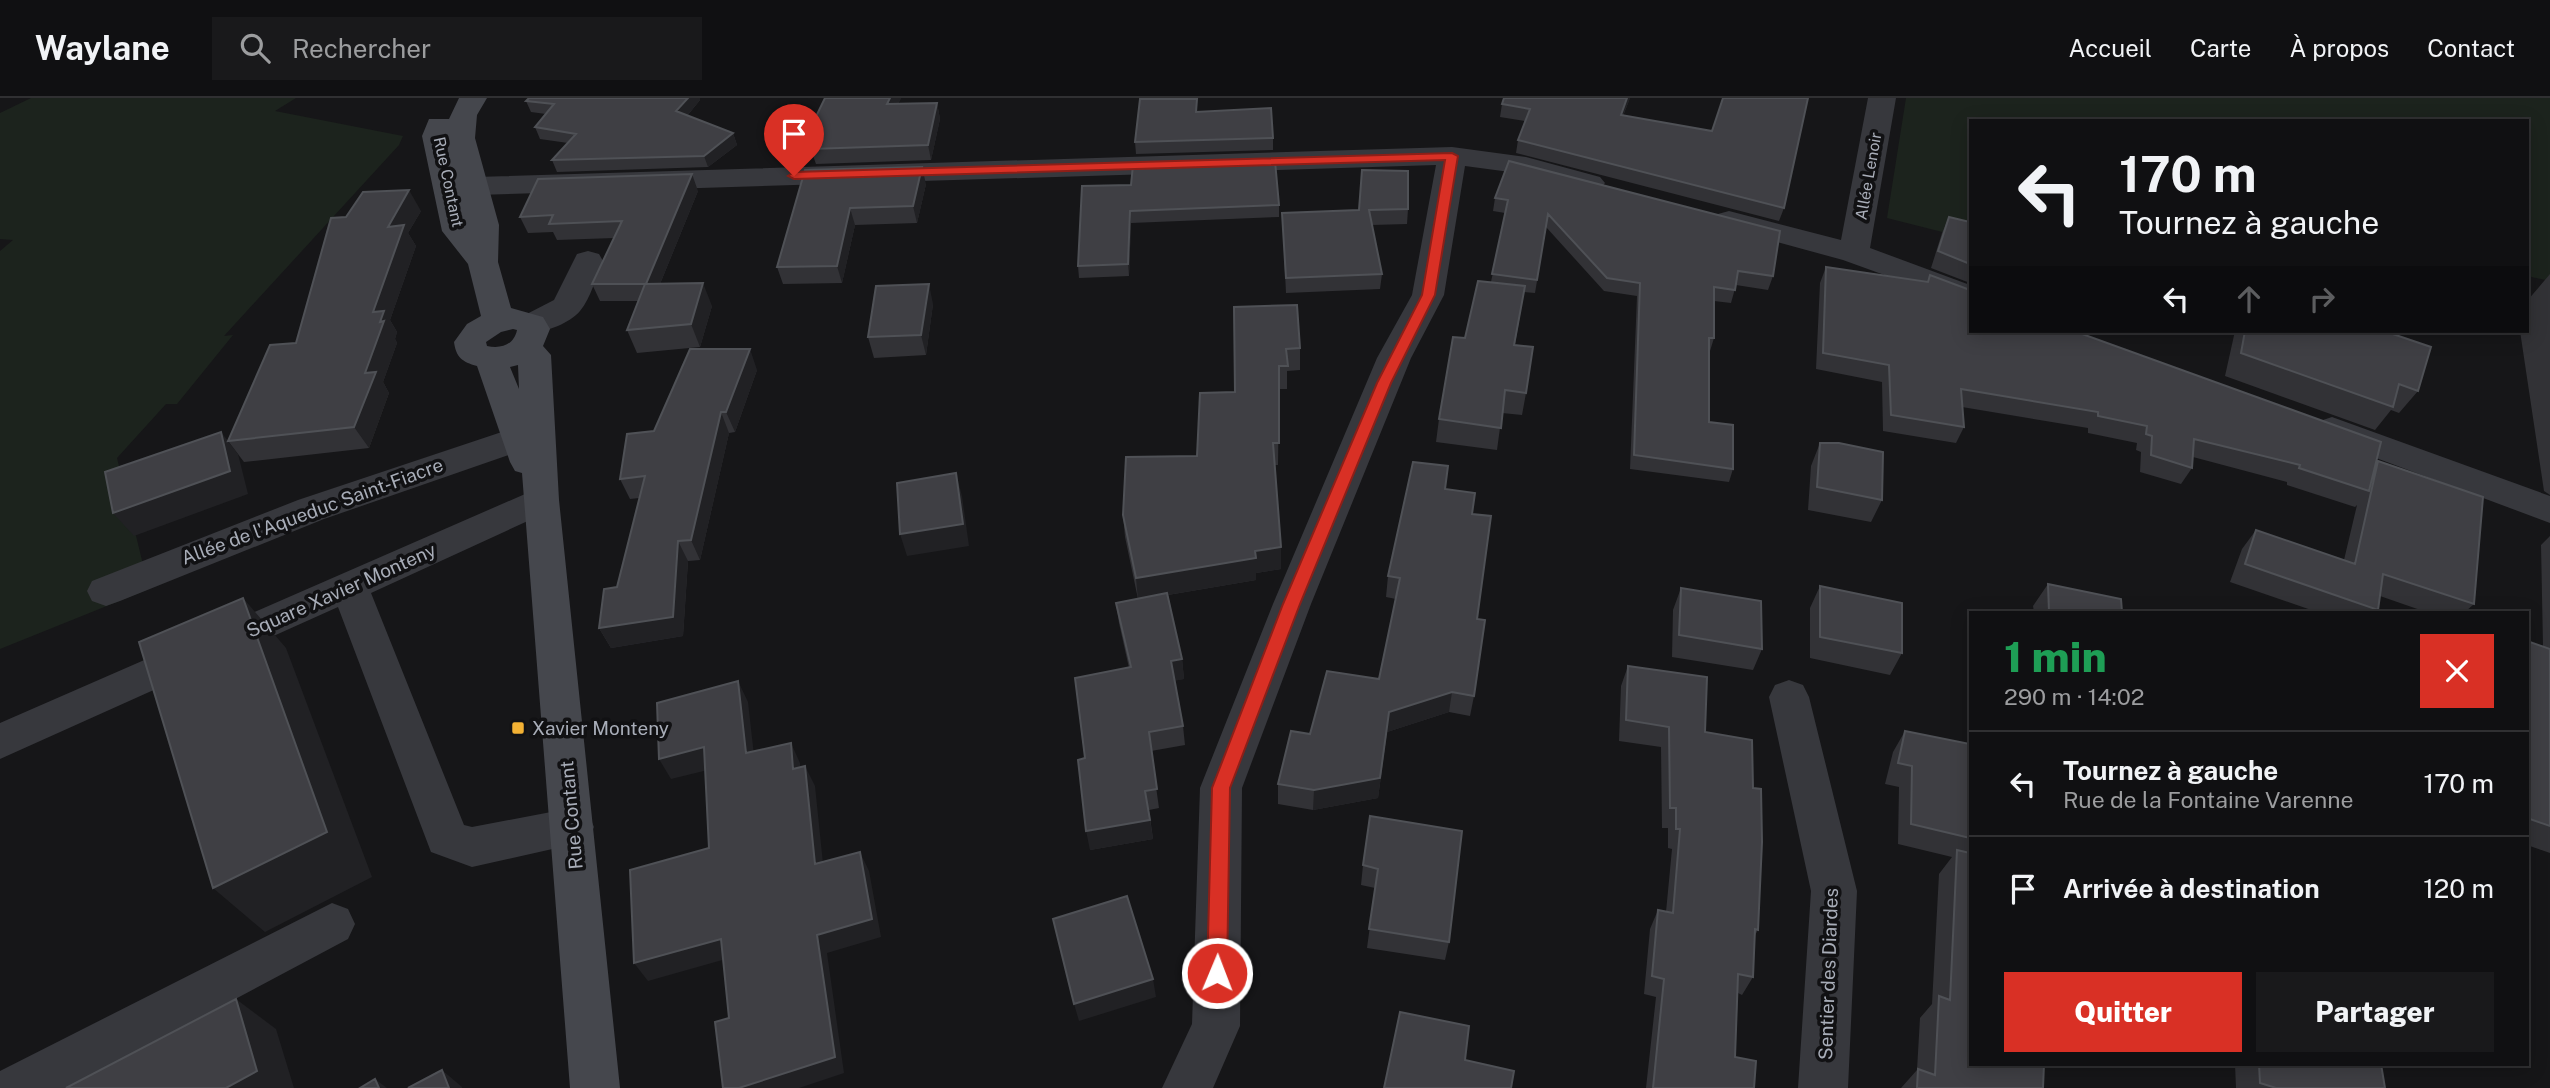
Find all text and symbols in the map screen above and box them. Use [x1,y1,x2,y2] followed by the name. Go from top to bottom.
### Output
[212,17,702,80] search box
[35,29,170,67] text: Waylane
[236,29,274,67] icon: search
[292,33,431,64] text: Rechercher
[2069,34,2152,62] text: Accueil
[2190,34,2251,62] text: Carte
[2289,34,2389,62] text: À propos
[2427,34,2515,62] text: Contact
[764,104,824,176] pin
[775,115,813,153] icon: arrive
[1851,131,1886,222] street label: Allée Lenoir
[430,135,467,229] street label: Rue Contant
[2119,145,2257,203] text: 170 m
[2004,147,2095,238] icon: left
[2119,204,2379,241] text: Tournez à gauche
[2157,280,2195,318] icon: left
[2230,280,2268,318] icon: ahead
[2303,280,2341,318] icon: right
[178,453,446,569] street label: Allée de l'Aqueduc Saint-Fiacre
[243,538,439,642] street label: Square Xavier Monteny
[2004,632,2107,681] text: 1 min
[2420,634,2494,708] button: close
[2004,683,2145,710] text: 290 m · 14:02
[532,717,669,739] place label: Xavier Monteny
[510,720,526,736] marker: Xavier Monteny
[2063,755,2278,786] text: Tournez à gauche
[555,760,587,870] street label: Rue Contant
[2004,765,2042,803] icon: left
[2424,768,2494,799] text: 170 m
[2063,786,2354,813] text: Rue de la Fontaine Varenne
[2004,870,2042,908] icon: arrive
[2063,873,2320,904] text: Arrivée à destination
[2423,873,2494,904] text: 120 m
[1814,888,1842,1060] street label: Sentier des Diardes
[1180,936,1254,1010] position arrow
[2004,972,2242,1052] button: Quitter
[2256,972,2494,1052] button: Partager

